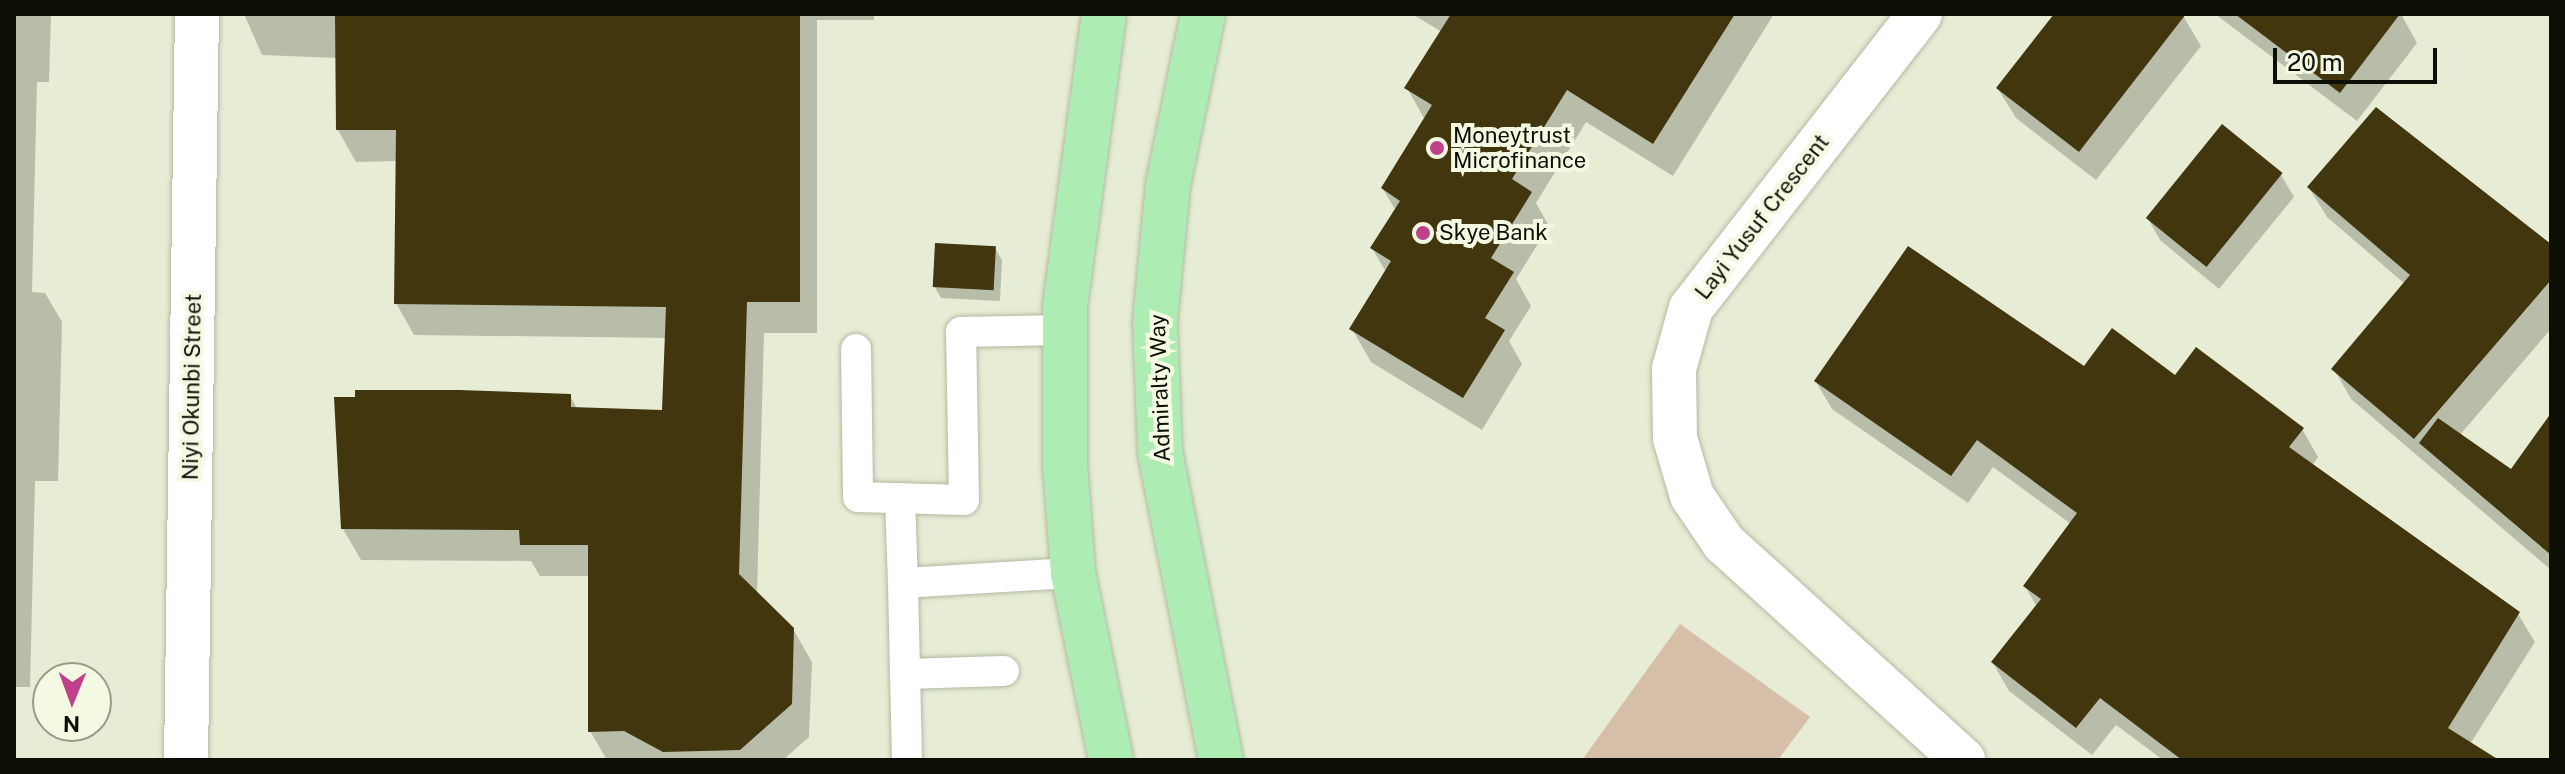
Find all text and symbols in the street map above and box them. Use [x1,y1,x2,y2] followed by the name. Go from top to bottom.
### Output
[2277,32,2441,82] scale bar
[2287,48,2343,76] text: 20 m
[1453,122,1586,174] place label: Moneytrust Microfinance
[1689,129,1835,305] street label: Layi Yusuf Crescent
[1428,139,1446,157] marker: Moneytrust Microfinance
[1439,220,1548,246] place label: Skye Bank
[1414,224,1432,242] marker: Skye Bank
[177,294,207,480] street label: Niyi Okunbi Street
[1144,313,1176,463] street label: Admiralty Way
[32,662,112,742] north arrow
[63,711,80,737] text: N

